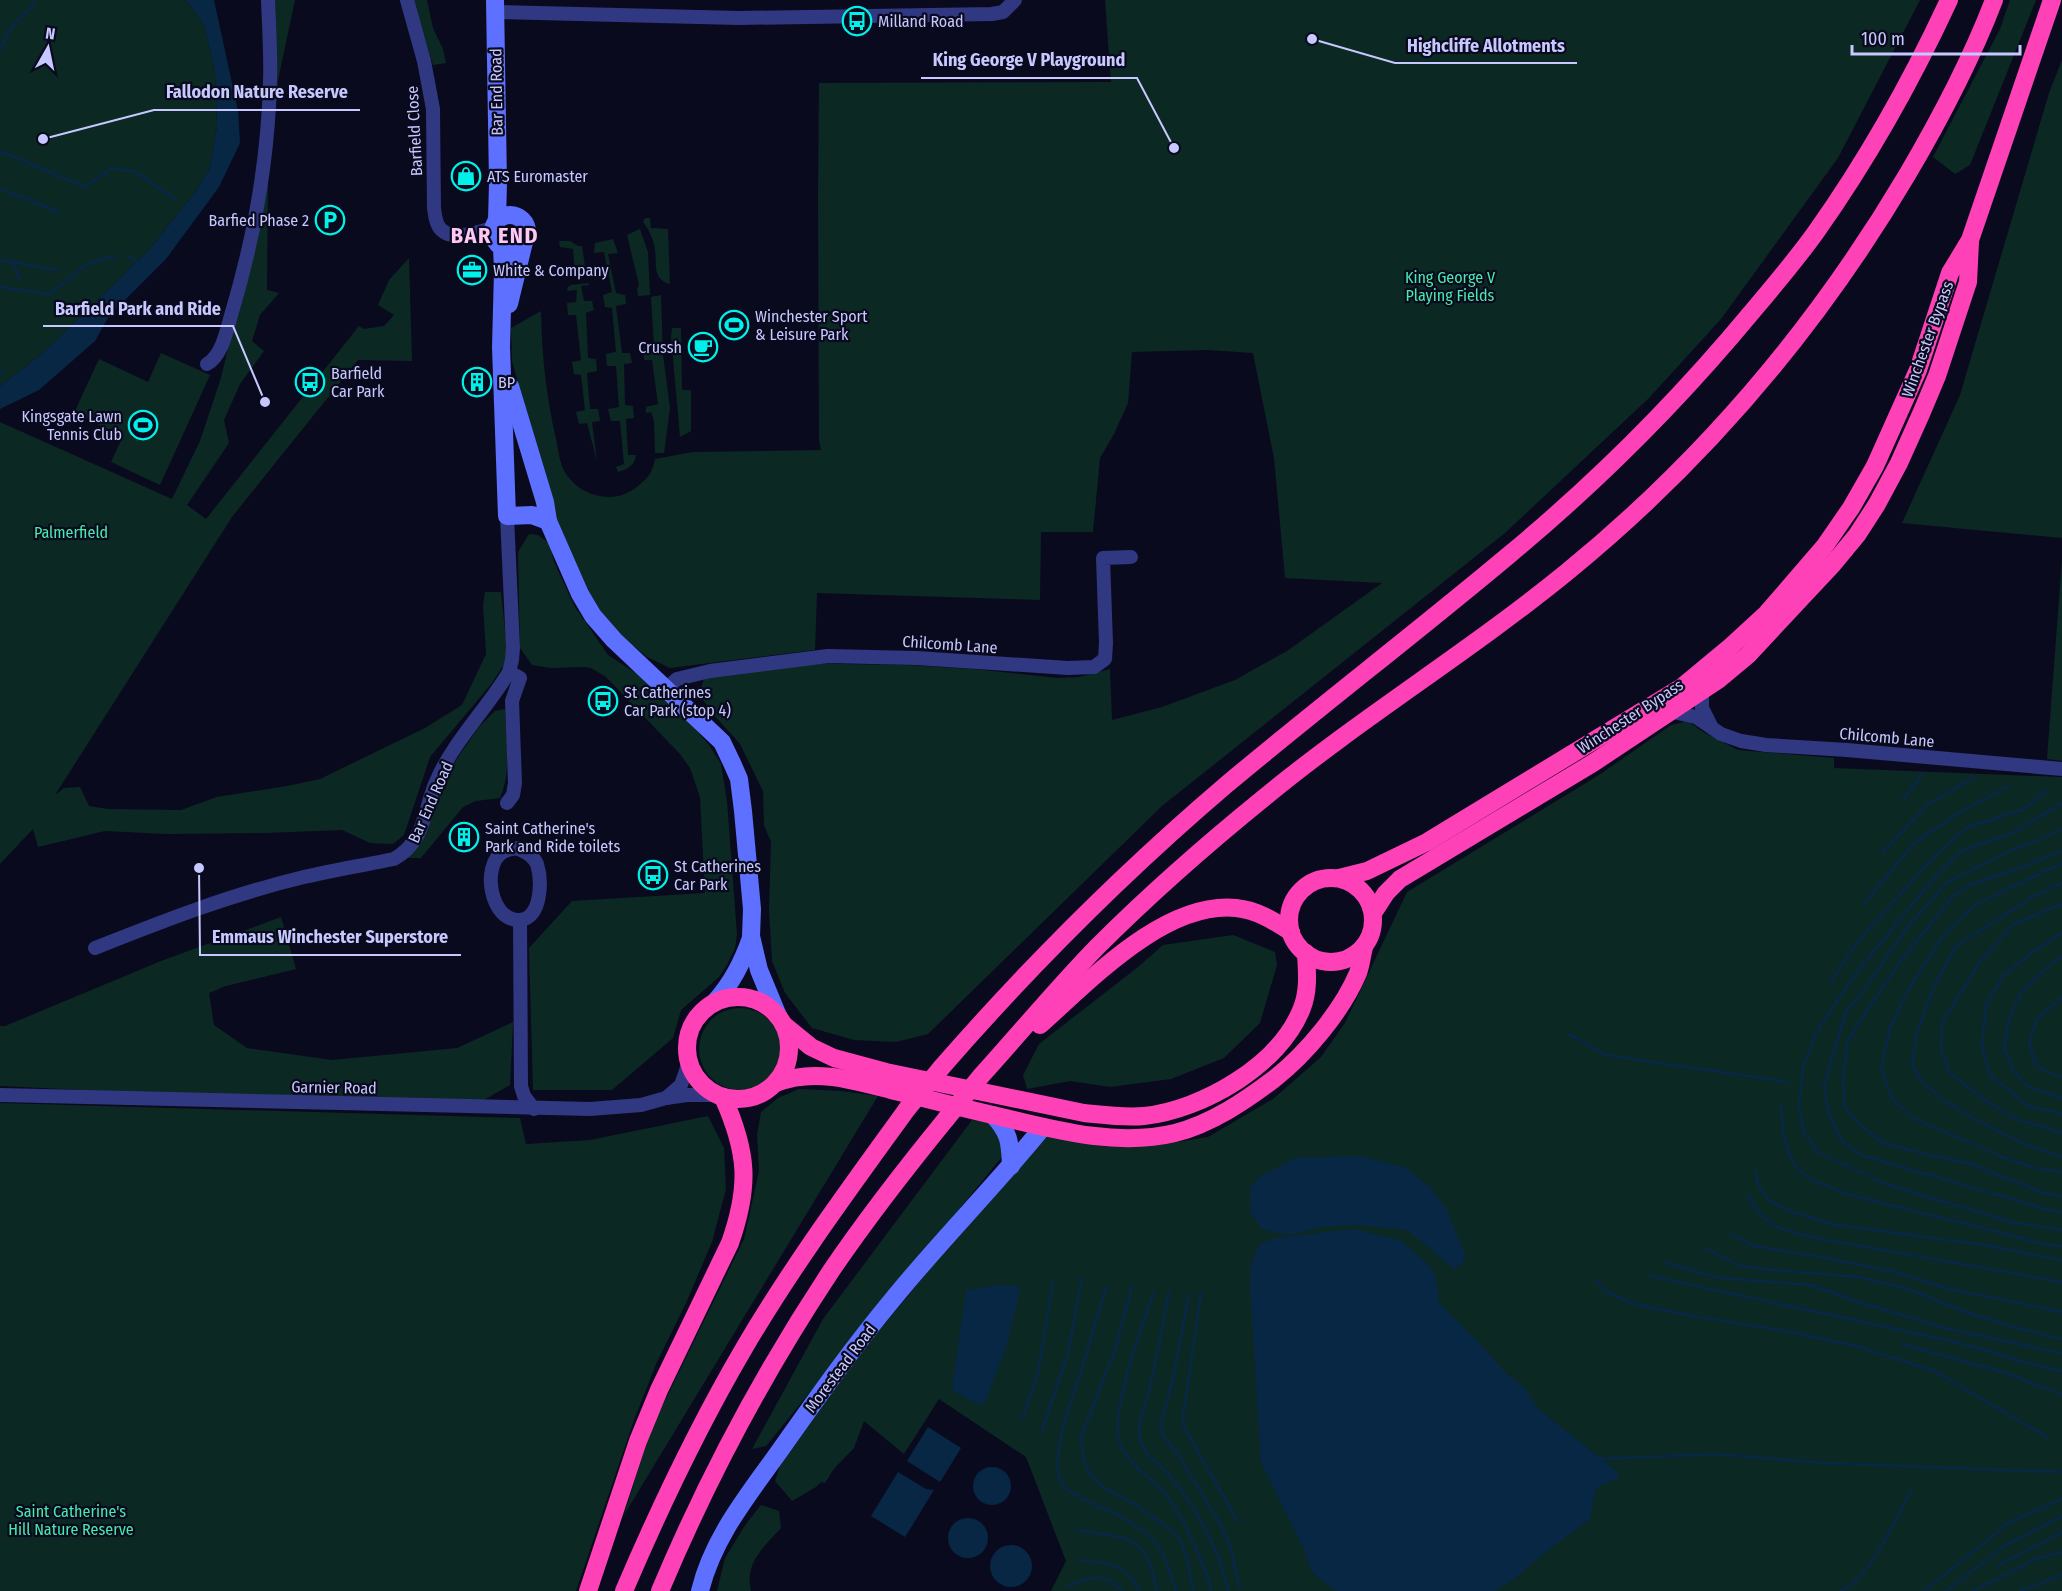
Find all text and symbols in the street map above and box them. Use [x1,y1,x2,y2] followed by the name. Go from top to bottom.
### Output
[841,5,873,37] bus stop icon: Milland Road
[878,12,964,31] place label: Milland Road
[18,18,78,78] north arrow
[1852,18,2020,56] scale bar
[44,24,56,44] text: N
[1395,27,1577,63] callout: Highcliffe Allotments
[1861,28,1905,50] text: 100 m
[1407,35,1565,57] text: Highcliffe Allotments
[921,42,1137,78] callout: King George V Playground
[486,48,507,136] street label: Bar End Road
[933,49,1125,71] text: King George V Playground
[154,74,360,110] callout: Fallodon Nature Reserve
[166,81,348,103] text: Fallodon Nature Reserve
[403,85,426,177] street label: Barfield Close
[450,160,482,192] shop icon: ATS Euromaster
[487,167,588,186] place label: ATS Euromaster
[314,204,346,236] parking icon: Barfied Phase 2
[208,211,309,230] place label: Barfied Phase 2
[451,222,539,249] district label: BAR END
[456,254,488,286] office icon: White & Company
[493,261,610,280] place label: White & Company
[1405,268,1496,305] park label: King George V Playing Fields
[1898,278,1957,400] street label: Winchester Bypass
[43,290,233,326] callout: Barfield Park and Ride
[55,298,221,320] text: Barfield Park and Ride
[755,307,868,344] place label: Winchester Sport & Leisure Park
[718,309,750,341] sports icon: Winchester Sport & Leisure Park
[687,331,719,363] cafe icon: Crussh
[638,338,682,357] place label: Crussh
[331,364,385,401] place label: Barfield Car Park
[294,366,326,398] bus stop icon: Barfield Car Park
[461,366,493,398] building icon: BP
[498,373,515,392] place label: BP
[21,407,122,444] place label: Kingsgate Lawn Tennis Club
[127,409,159,441] sports icon: Kingsgate Lawn Tennis Club
[34,523,108,542] park label: Palmerfield
[902,632,998,657] street label: Chilcomb Lane
[1574,675,1687,758] street label: Winchester Bypass
[624,683,731,720] place label: St Catherines Car Park (stop 4)
[587,685,619,717] bus stop icon: St Catherines Car Park (stop 4)
[1839,724,1935,751] street label: Chilcomb Lane
[404,759,457,846] street label: Bar End Road
[485,819,620,856] place label: Saint Catherine's Park and Ride toilets
[448,821,480,853] building icon: Saint Catherine's Park and Ride toilets
[674,857,761,894] place label: St Catherines Car Park
[637,859,669,891] bus stop icon: St Catherines Car Park
[200,919,461,955] callout: Emmaus Winchester Superstore
[212,926,448,948] text: Emmaus Winchester Superstore
[291,1077,377,1098] street label: Garnier Road
[801,1320,880,1416] street label: Morestead Road
[8,1502,134,1539] park label: Saint Catherine's Hill Nature Reserve

